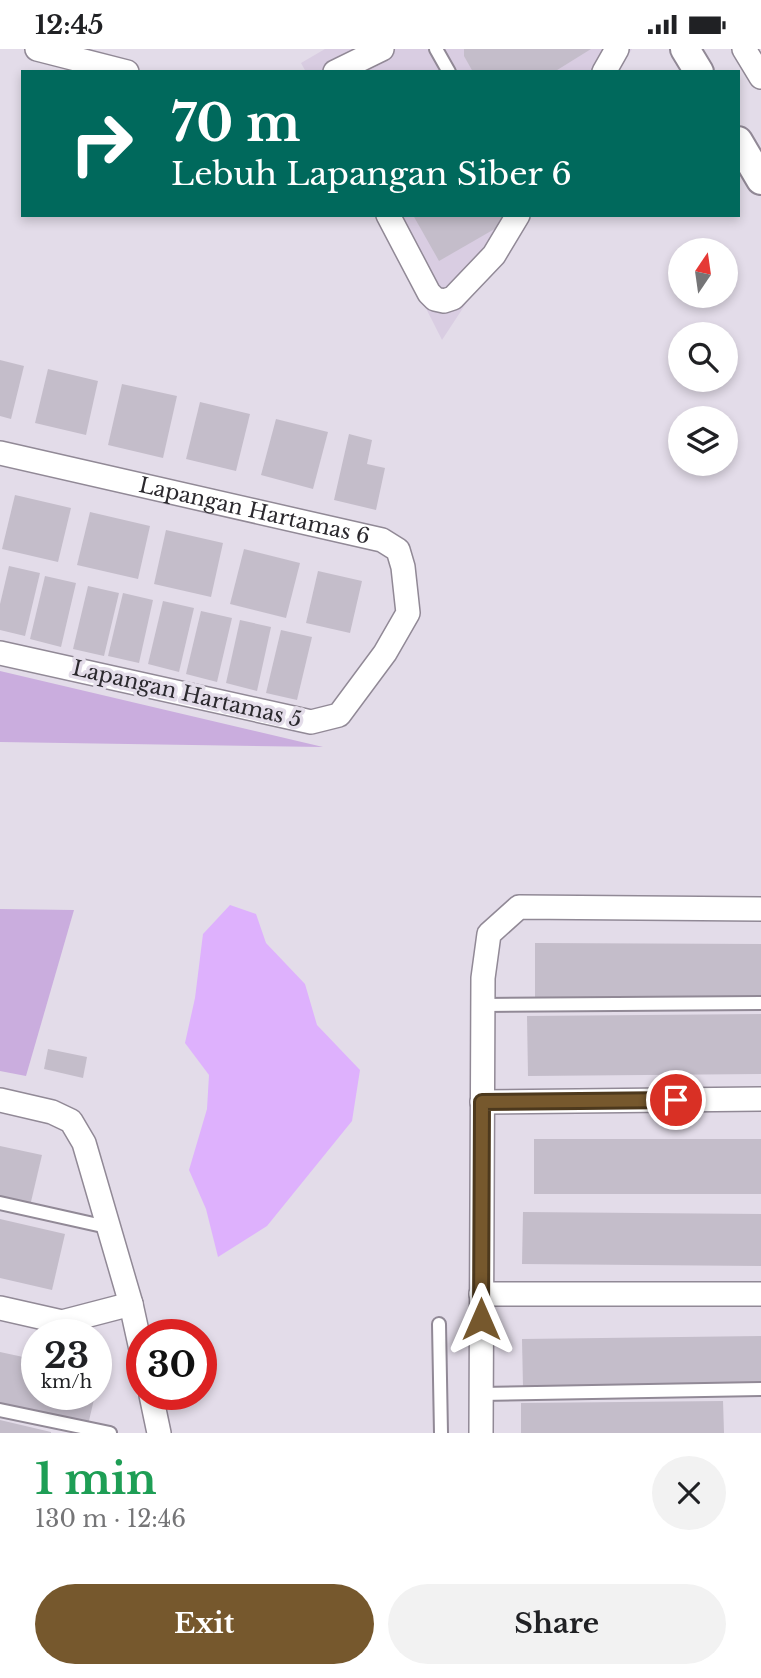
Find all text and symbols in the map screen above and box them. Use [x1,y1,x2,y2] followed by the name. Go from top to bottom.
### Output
[35,9,103,41] text: 12:45
[171,93,301,154] text: 70 m
[56,98,147,189] icon: right
[171,154,572,194] text: Lebuh Lapangan Siber 6
[668,238,738,308] north arrow
[668,238,738,476] map controls
[668,322,738,392] button: search
[668,406,738,476] button: layers
[137,472,372,550] street label: Lapangan Hartamas 6
[70,655,304,733] street label: Lapangan Hartamas 5
[646,1070,706,1130] pin
[657,1081,695,1119] icon: arrive
[444,1282,518,1356] position arrow
[126,1319,217,1410] speed limit sign: 30
[44,1334,89,1377] text: 23
[41,1371,92,1393] text: km/h
[35,1453,157,1505] text: 1 min
[652,1456,726,1530] button: close
[35,1505,186,1533] text: 130 m · 12:46
[35,1584,374,1664] button: Exit
[388,1584,726,1664] button: Share

